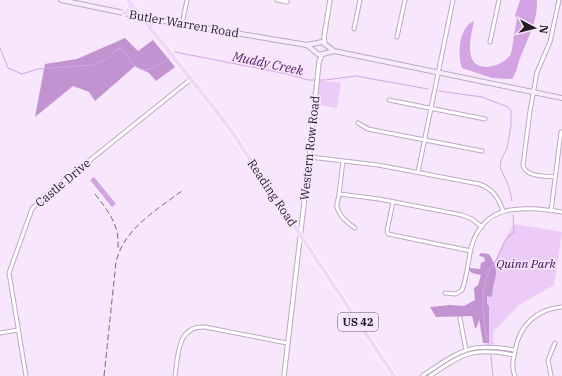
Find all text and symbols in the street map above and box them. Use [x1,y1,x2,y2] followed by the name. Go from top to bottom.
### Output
[128,6,240,41] street label: Butler Warren Road
[514,8,554,48] north arrow
[536,24,551,35] text: N
[230,47,305,79] water label: Muddy Creek
[297,95,322,201] street label: Western Row Road
[32,155,93,210] street label: Castle Drive
[244,156,300,229] street label: Reading Road
[496,256,556,271] park label: Quinn Park
[338,313,378,331] road number: US 42

